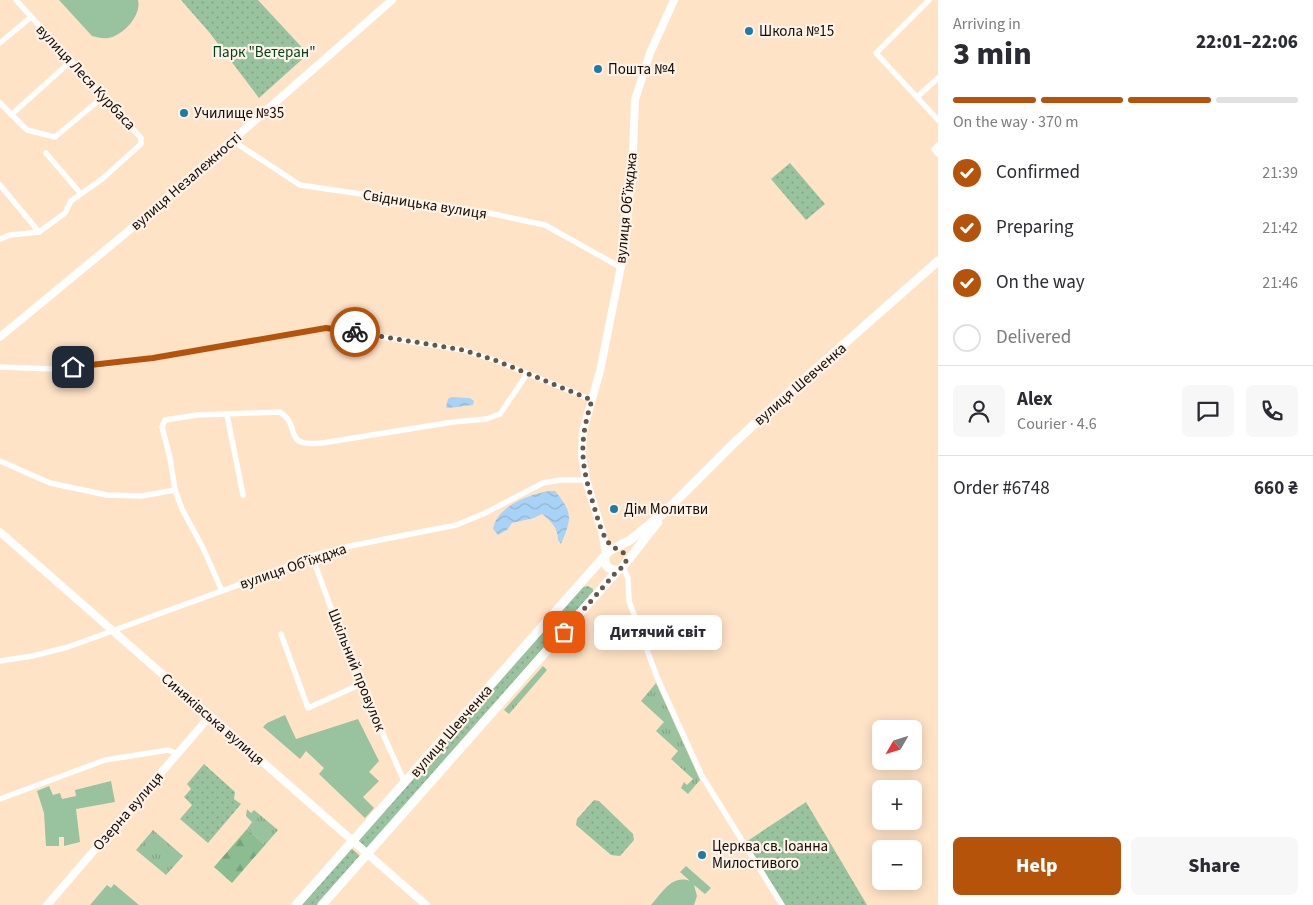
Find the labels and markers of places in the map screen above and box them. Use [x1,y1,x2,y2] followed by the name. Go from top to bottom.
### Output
[759,21,834,42] place label: Школа №15
[743,25,755,37] marker: Школа №15
[608,59,676,80] place label: Пошта №4
[592,63,604,75] marker: Пошта №4
[194,103,284,124] place label: Училище №35
[178,107,190,119] marker: Училище №35
[52,346,94,388] pin
[624,499,708,520] place label: Дім Молитви
[608,503,620,515] marker: Дім Молитви
[543,611,585,653] pin
[594,614,722,650] callout: Дитячий світ
[712,836,828,874] place label: Церква св. Іоанна Милостивого
[696,849,708,861] marker: Церква св. Іоанна Милостивого

